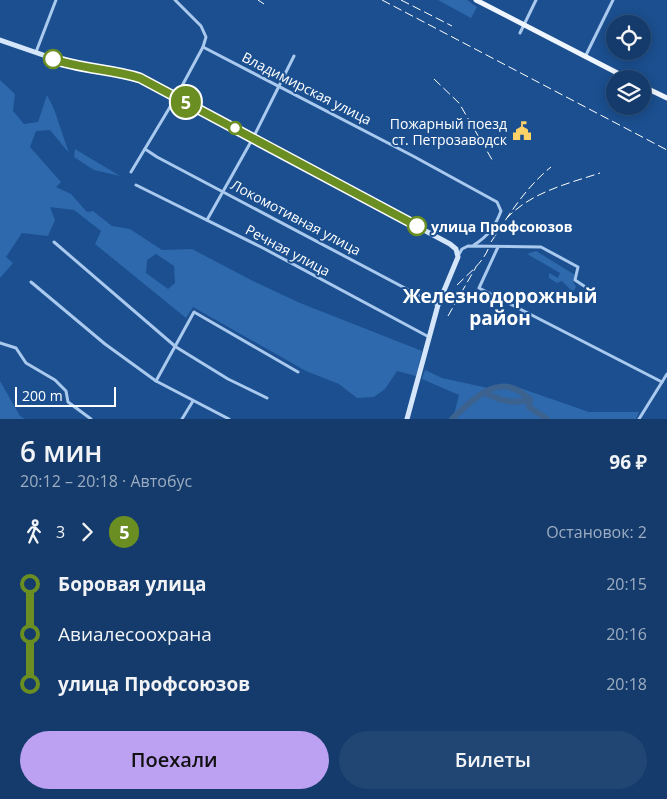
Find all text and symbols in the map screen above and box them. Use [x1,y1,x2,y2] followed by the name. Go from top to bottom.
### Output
[606,15,651,115] map controls
[606,15,651,60] button: locate
[239,47,375,129] street label: Владимирская улица
[43,49,63,69] unlabelled marker
[606,70,651,115] button: layers
[170,86,202,118] line badge: 5
[181,90,191,114] text: 5
[390,114,508,149] place label: Пожарный поезд ст. Петрозаводск
[511,120,533,142] public building icon: Пожарный поезд ст. Петрозаводск
[228,121,242,135] unlabelled marker
[228,175,364,259] street label: Локомотивная улица
[407,216,427,236] marker: улица Профсоюзов
[431,217,573,236] place label: улица Профсоюзов
[242,220,334,280] street label: Речная улица
[403,283,597,331] district label: Железнодорожный район
[15,384,116,407] scale bar
[22,386,63,405] text: 200 m
[20,432,103,470] text: 6 мин
[609,449,647,475] text: 96 ₽
[20,470,192,492] text: 20:12 – 20:18 · Автобус
[20,518,48,546] icon: walk
[73,518,101,546] icon: forward
[119,520,129,544] text: 5
[56,521,65,543] text: 3
[546,521,647,543] text: Остановок: 2
[58,571,207,597] text: Боровая улица
[606,573,647,595] text: 20:15
[58,621,212,647] text: Авиалесоохрана
[606,623,647,645] text: 20:16
[58,671,250,697] text: улица Профсоюзов
[606,673,647,695] text: 20:18
[20,731,329,789] button: Поехали
[339,731,647,789] button: Билеты

